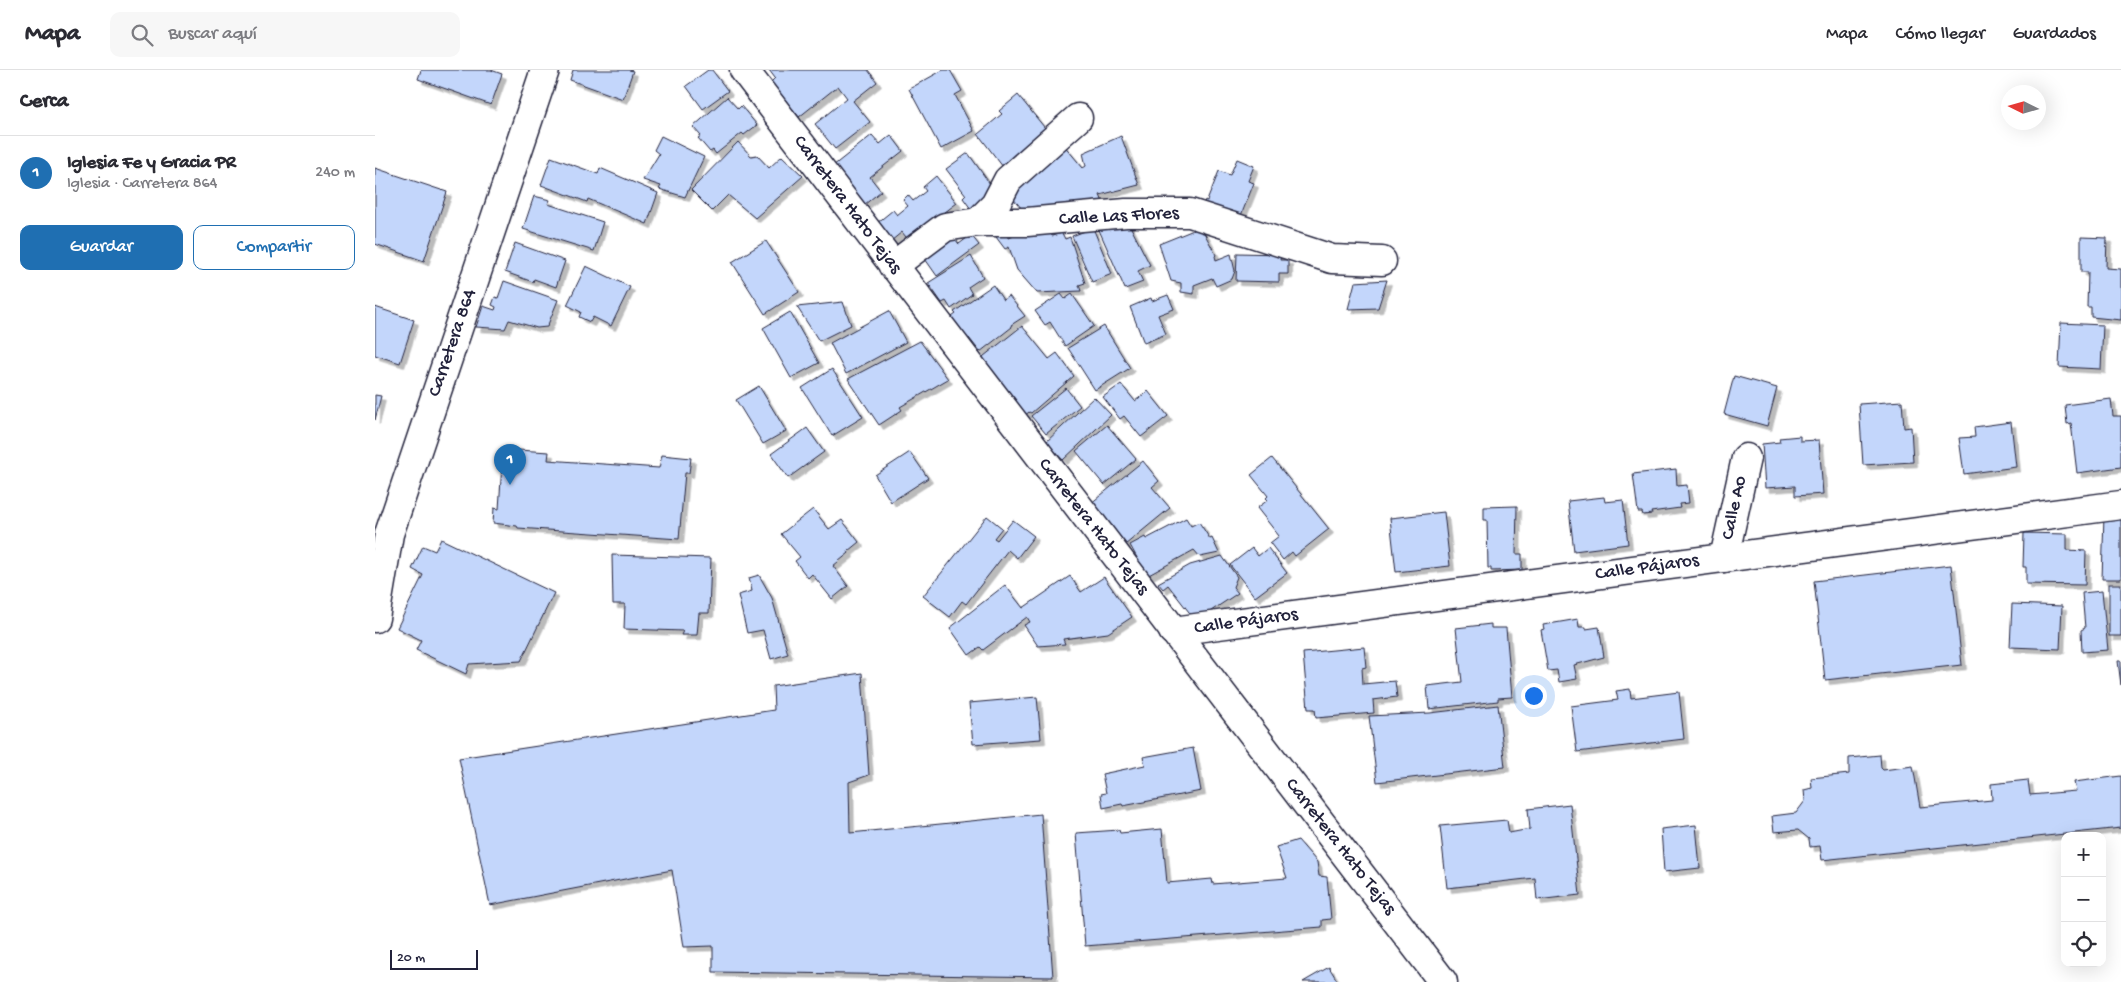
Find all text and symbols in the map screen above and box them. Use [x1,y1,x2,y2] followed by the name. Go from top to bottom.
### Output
[110,12,460,57] search box
[25,20,80,49] text: Mapa
[128,21,156,49] icon: search
[168,23,257,46] text: Buscar aquí
[1826,24,1867,45] text: Mapa
[1895,24,1985,45] text: Cómo llegar
[2013,24,2096,45] text: Guardados
[2001,85,2046,130] north arrow
[20,90,68,115] text: Cerca
[788,131,907,279] street label: Carretera Hato Tejas
[67,152,236,175] text: Iglesia Fe y Gracia PR
[33,164,39,183] text: 1
[315,164,355,183] text: 240 m
[67,175,217,194] text: Iglesia · Carretera 864
[1059,202,1180,232] street label: Calle Las Flores
[20,225,183,270] button: Guardar
[193,225,355,270] button: Compartir
[424,286,482,400] street label: Carretera 864
[494,444,526,485] pin: 1
[1032,454,1154,601] street label: Carretera Hato Tejas
[1717,474,1753,542] street label: Calle Ao
[1594,549,1701,587] street label: Calle Pájaros
[1193,603,1300,641] street label: Calle Pájaros
[1521,683,1547,709] your location
[1279,774,1401,921] street label: Carretera Hato Tejas
[2061,832,2106,967] map controls
[2061,832,2106,877] button: +
[2061,877,2106,922] button: −
[2061,922,2106,967] button: locate
[390,947,477,970] scale bar
[397,950,425,967] text: 20 m

